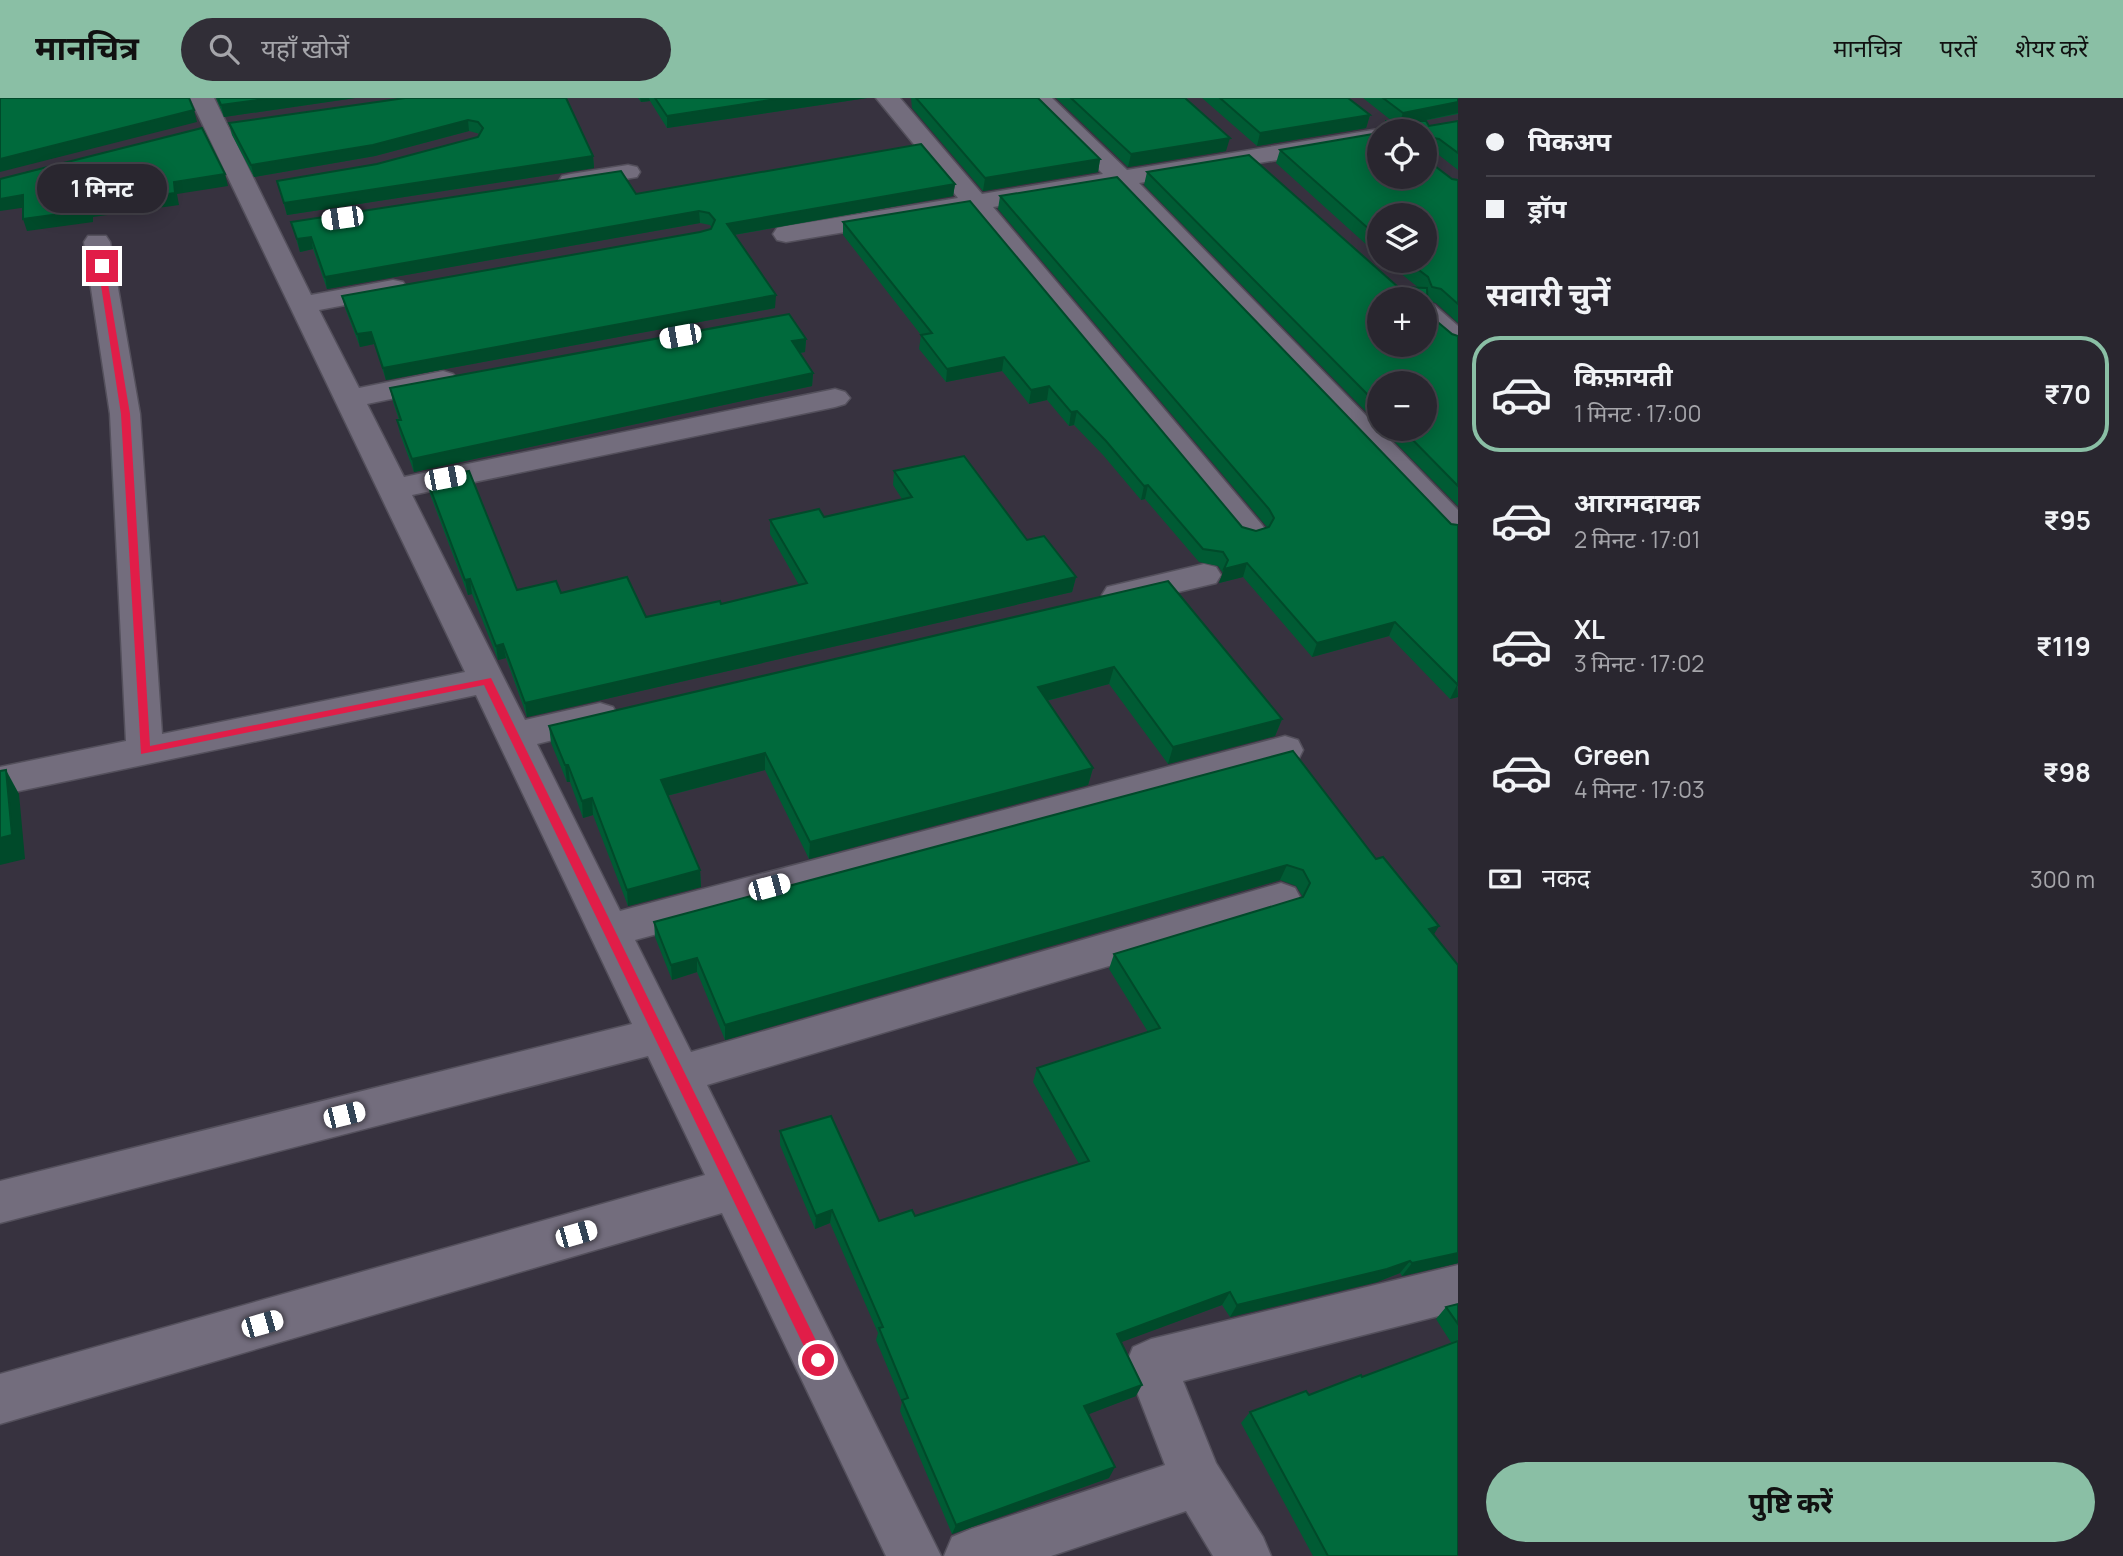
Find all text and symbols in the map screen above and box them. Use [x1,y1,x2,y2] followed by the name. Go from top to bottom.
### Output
[181,18,671,81] search box
[35,25,139,70] text: मानचित्र
[205,30,243,68] icon: search
[261,30,349,66] text: यहाँ खोजें
[1833,31,1902,64] text: मानचित्र
[1940,31,1977,64] text: परतें
[2015,31,2088,64] text: शेयर करें
[1367,119,1437,441] map controls
[1367,119,1437,189] button: locate
[1528,123,1611,159] text: पिकअप
[37,164,167,214] callout: 1 मिनट
[71,172,133,204] text: 1 मिनट
[1528,190,1566,226] text: ड्रॉप
[1367,203,1437,273] button: layers
[320,205,365,231] car
[86,250,118,282] route end
[1486,272,1610,316] text: सवारी चुनें
[1367,287,1437,357] button: +
[658,322,703,350] car
[1574,358,1673,394] text: किफ़ायती
[1490,363,1553,426] icon: car
[1367,371,1437,441] button: −
[2044,376,2091,412] text: ₹70
[1574,397,1702,429] text: 1 मिनट · 17:00
[423,464,468,492] car
[1574,484,1700,520] text: आरामदायक
[1490,489,1553,552] icon: car
[2044,502,2091,538] text: ₹95
[1574,523,1701,555] text: 2 मिनट · 17:01
[1574,611,1605,647] text: XL
[1490,615,1553,678] icon: car
[2036,628,2091,664] text: ₹119
[1574,647,1704,679] text: 3 मिनट · 17:02
[1574,737,1650,773] text: Green
[1490,741,1553,804] icon: car
[2043,754,2091,790] text: ₹98
[1574,773,1705,805] text: 4 मिनट · 17:03
[1542,859,1590,895] text: नकद
[1486,860,1524,898] icon: cash
[2030,863,2095,895] text: 300 m
[746,871,793,903] car
[322,1100,367,1130] car
[553,1218,600,1250] car
[239,1308,286,1340] car
[802,1344,834,1376] route start
[1486,1462,2095,1542] button: पुष्टि करें

